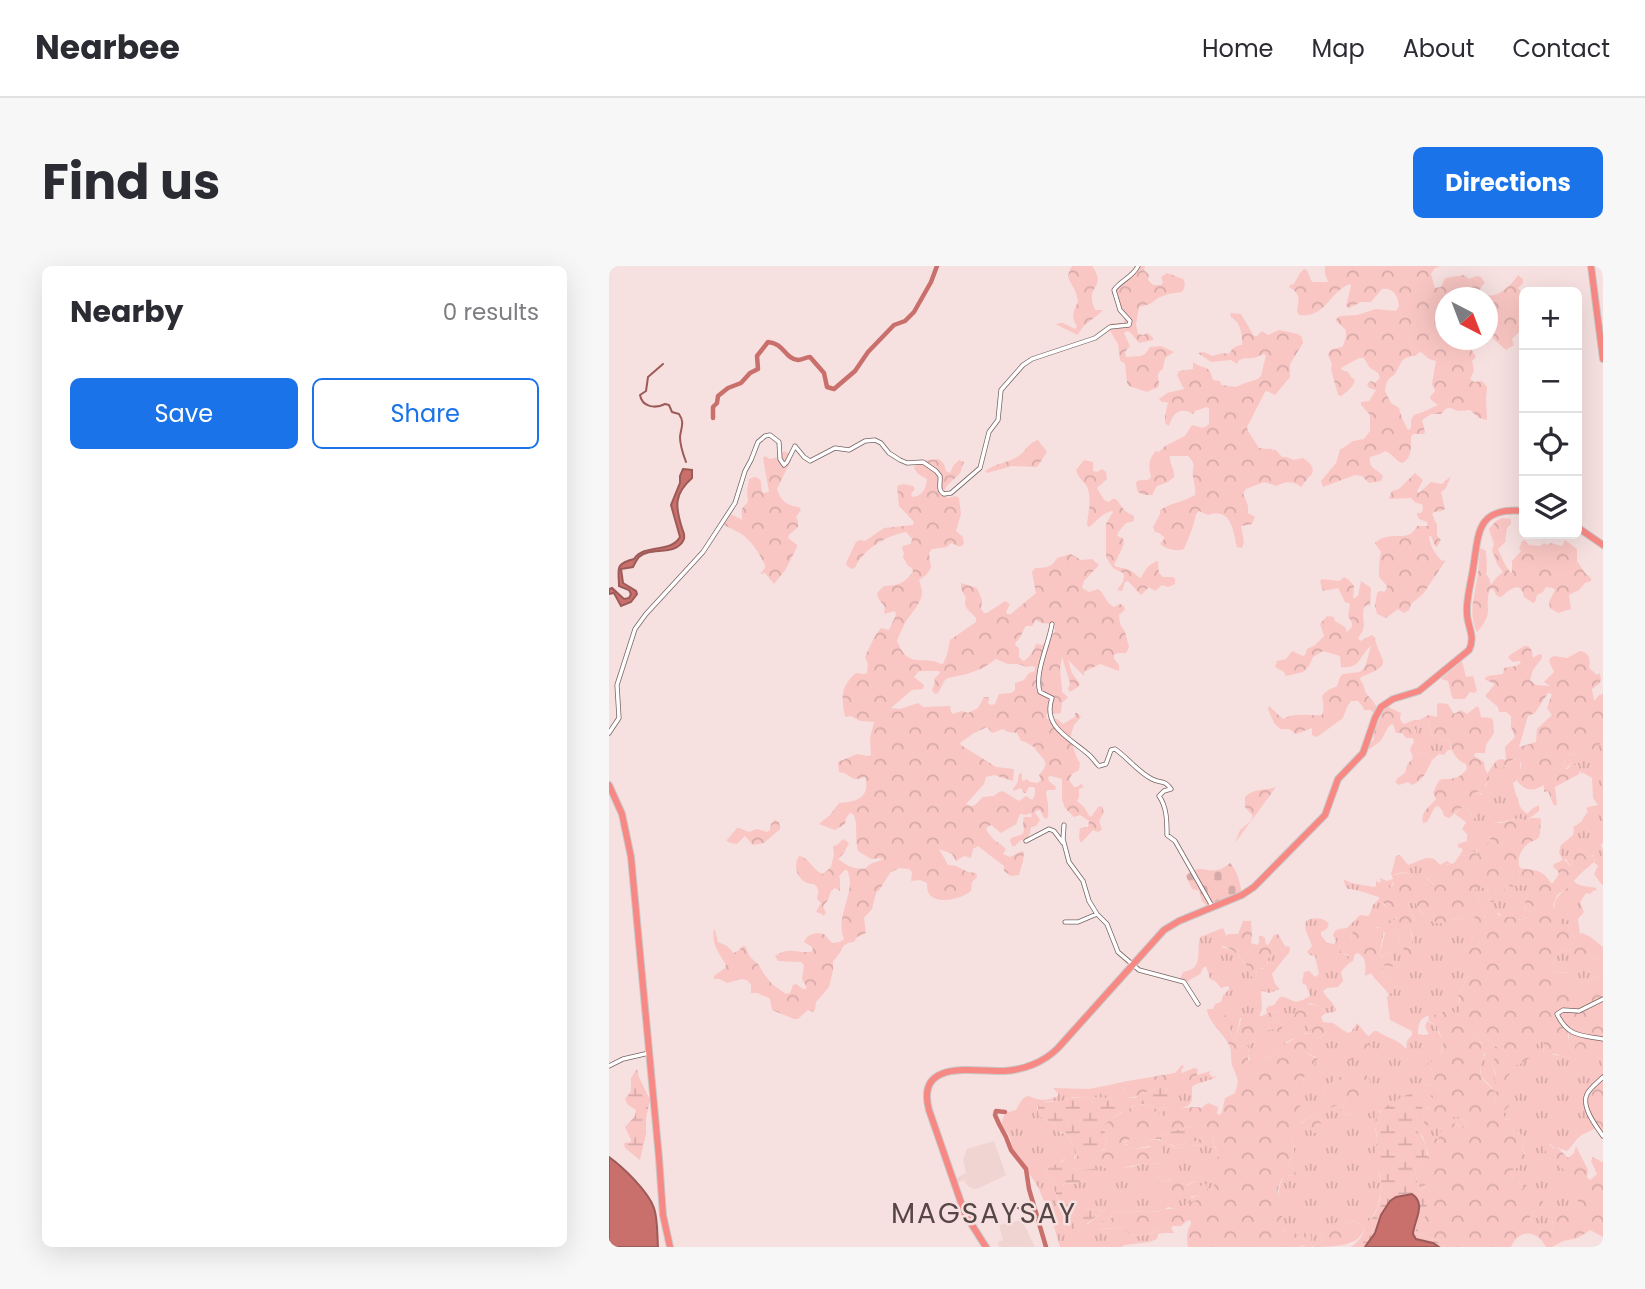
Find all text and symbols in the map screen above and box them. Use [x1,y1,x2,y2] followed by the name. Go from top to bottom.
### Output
[35,24,180,71] text: Nearbee
[1202,32,1274,65] text: Home
[1312,32,1365,65] text: Map
[1403,32,1474,65] text: About
[1512,32,1610,65] text: Contact
[1413,147,1603,218] button: Directions
[42,148,220,216] text: Find us
[1435,287,1498,350] north arrow
[1519,287,1582,539] map controls
[1519,287,1582,350] button: +
[70,290,184,333] text: Nearby
[443,296,539,328] text: 0 results
[1519,350,1582,413] button: −
[70,378,298,449] button: Save
[312,378,539,449] button: Share
[1519,413,1582,476] button: locate
[1519,476,1582,539] button: layers
[891,1194,1077,1233] district label: MAGSAYSAY

